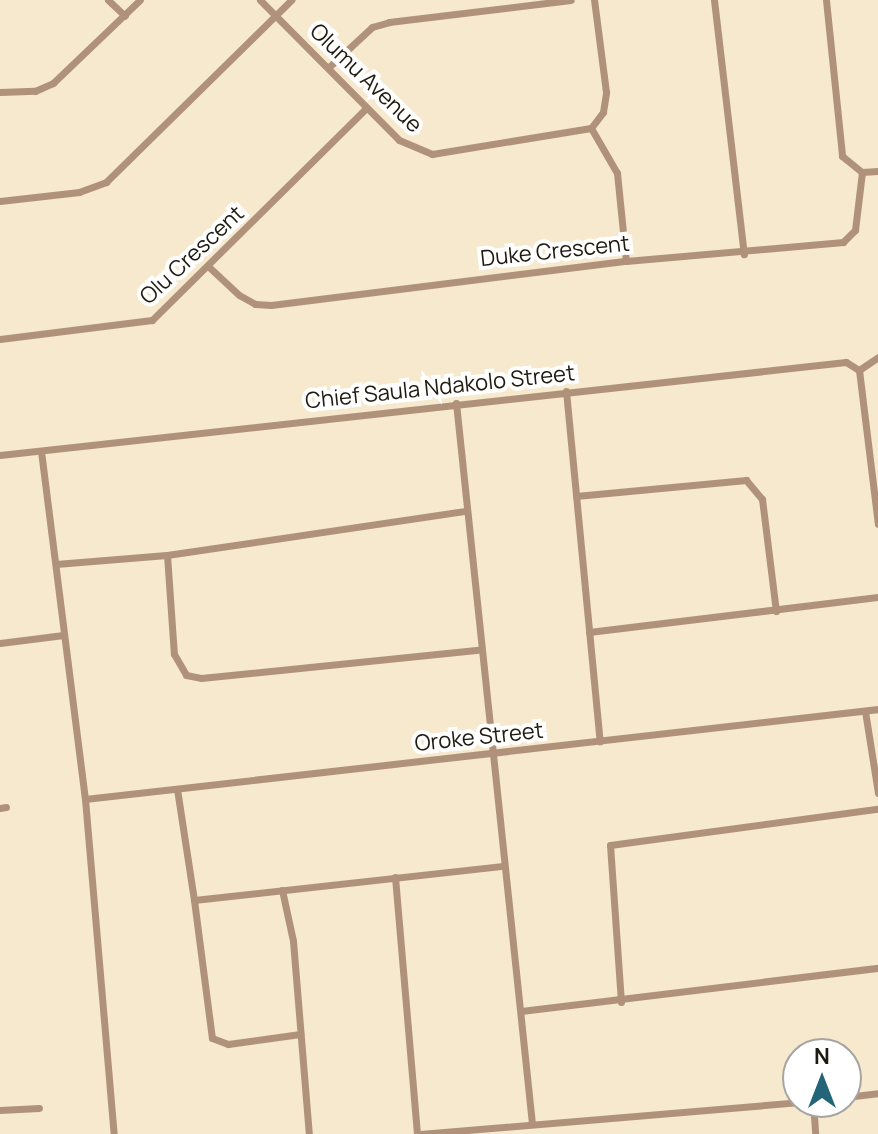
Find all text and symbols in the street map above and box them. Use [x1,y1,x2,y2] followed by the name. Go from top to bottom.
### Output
[304,18,428,138] street label: Olumu Avenue
[134,200,250,310] street label: Olu Crescent
[479,230,631,272] street label: Duke Crescent
[304,360,576,414] street label: Chief Saula Ndakolo Street
[413,717,545,757] street label: Oroke Street
[782,1038,862,1118] north arrow
[814,1041,830,1071] text: N

